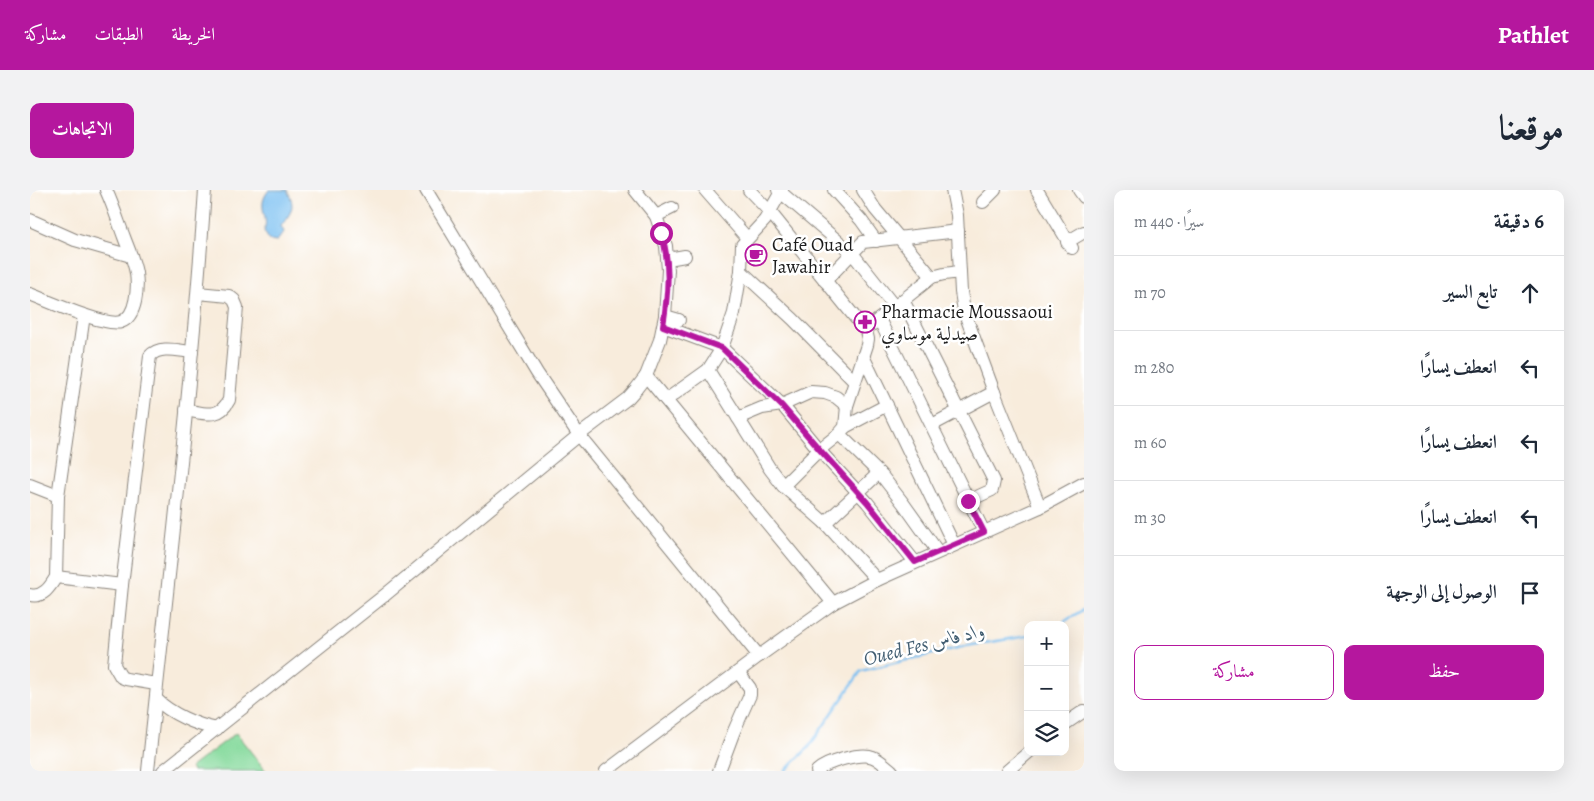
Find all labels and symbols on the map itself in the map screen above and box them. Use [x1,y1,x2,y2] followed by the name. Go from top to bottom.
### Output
[650,222,673,245] route start
[772,232,854,280] place label: Café Ouad Jawahir
[744,243,768,267] cafe icon: Café Ouad Jawahir
[881,299,1053,349] place label: Pharmacie Moussaoui صيدلية موساوي
[853,310,877,334] pharmacy icon: Pharmacie Moussaoui صيدلية موساوي
[957,490,980,513] route end
[861,616,988,673] water label: Oued Fes واد فاس

